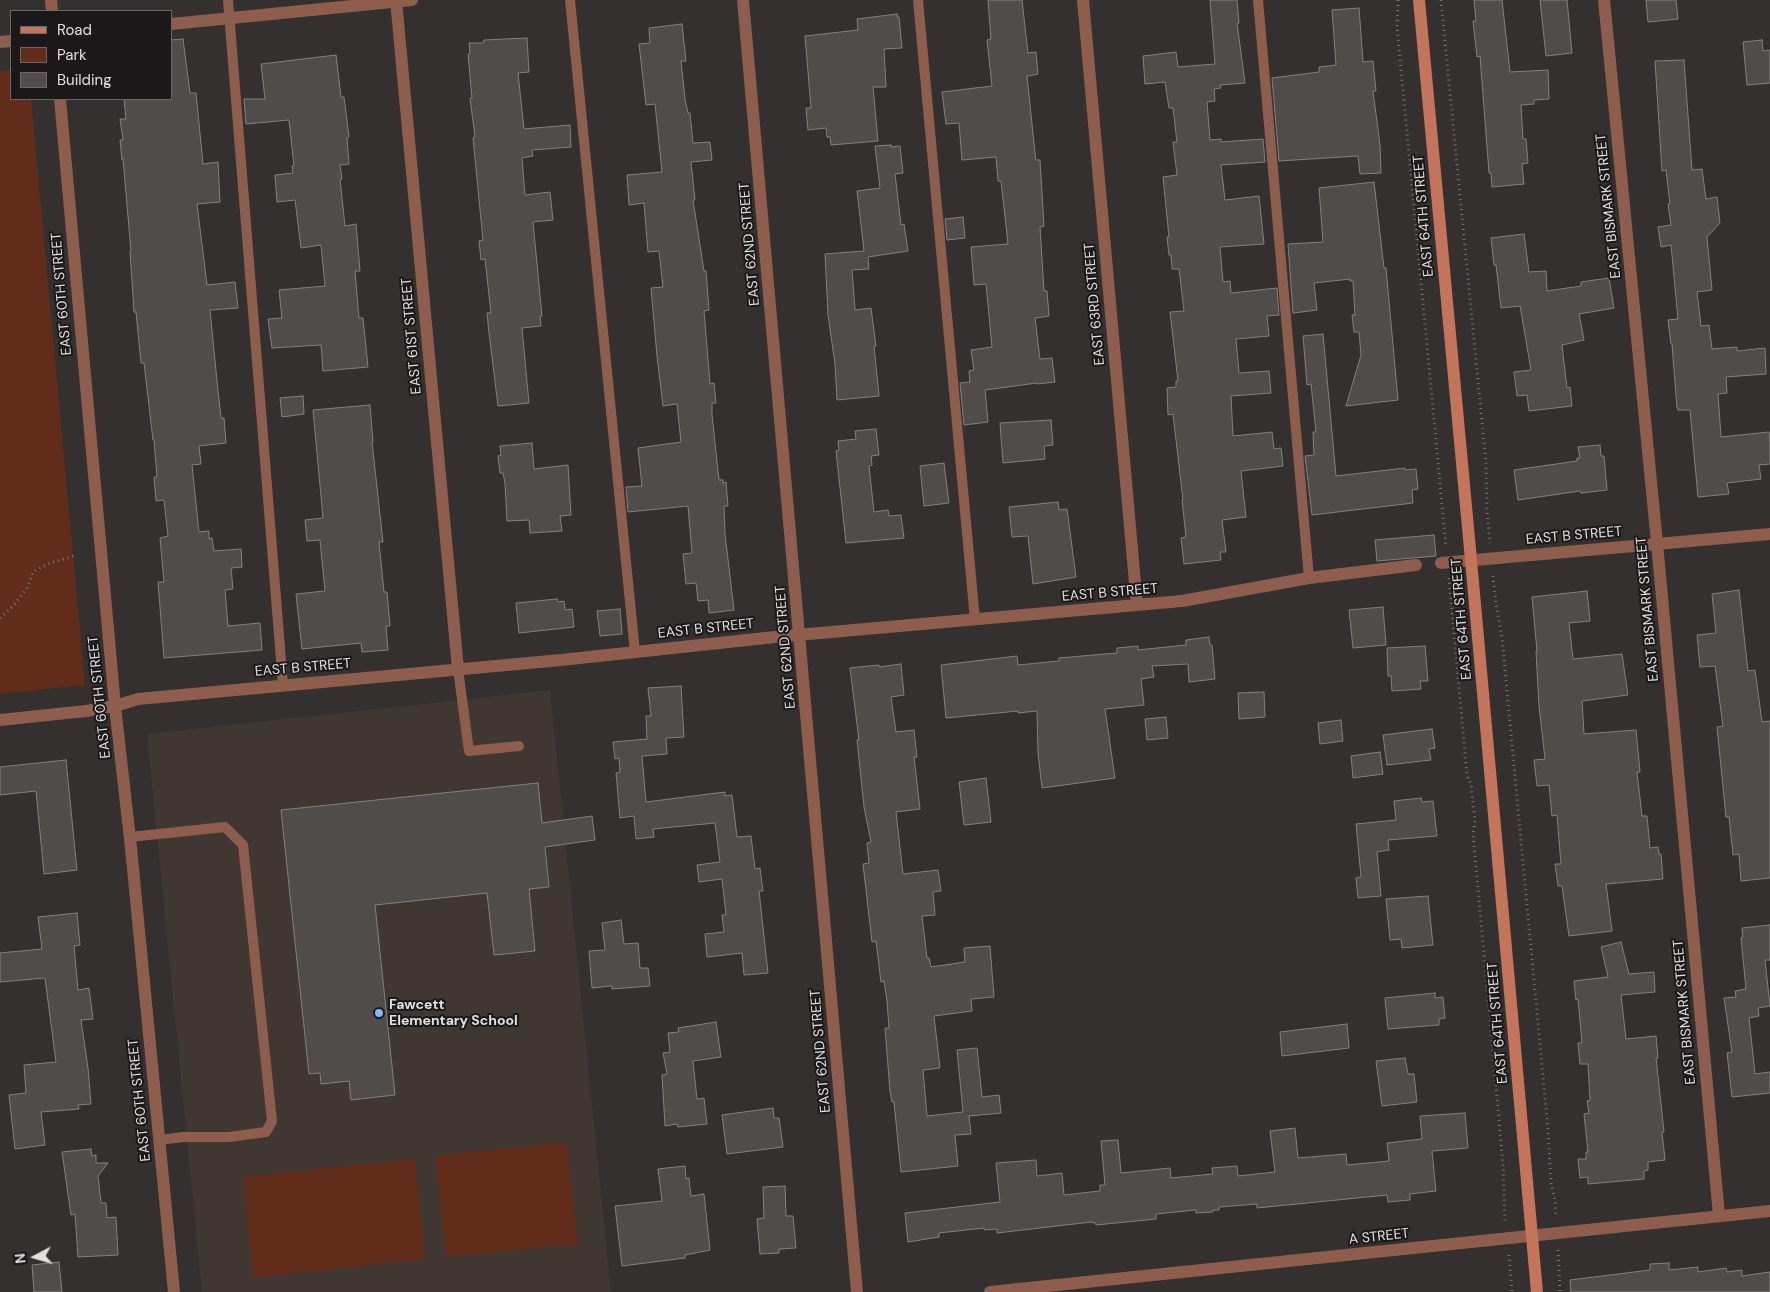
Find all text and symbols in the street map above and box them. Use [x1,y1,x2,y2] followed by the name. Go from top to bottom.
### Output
[10,10,172,100] legend
[57,20,92,40] text: Road
[57,45,87,65] text: Park
[57,70,112,90] text: Building
[1593,133,1625,279] street label: EAST BISMARK STREET
[1410,154,1438,278] street label: EAST 64TH STREET
[736,182,764,306] street label: EAST 62ND STREET
[48,232,76,356] street label: EAST 60TH STREET
[1081,242,1109,366] street label: EAST 63RD STREET
[399,277,425,395] street label: EAST 61ST STREET
[1525,523,1623,549] street label: EAST B STREET
[1633,536,1663,682] street label: EAST BISMARK STREET
[1448,557,1476,681] street label: EAST 64TH STREET
[1061,580,1159,606] street label: EAST B STREET
[772,585,800,709] street label: EAST 62ND STREET
[657,616,755,642] street label: EAST B STREET
[85,635,115,759] street label: EAST 60TH STREET
[254,655,352,681] street label: EAST B STREET
[1670,939,1700,1085] street label: EAST BISMARK STREET
[1484,961,1512,1085] street label: EAST 64TH STREET
[807,989,835,1113] street label: EAST 62ND STREET
[389,997,518,1030] place label: Fawcett Elementary School
[373,1007,385,1019] marker: Fawcett Elementary School
[125,1038,155,1162] street label: EAST 60TH STREET
[1348,1225,1410,1249] street label: A STREET
[10,1232,60,1282] north arrow
[11,1253,30,1265] text: N

